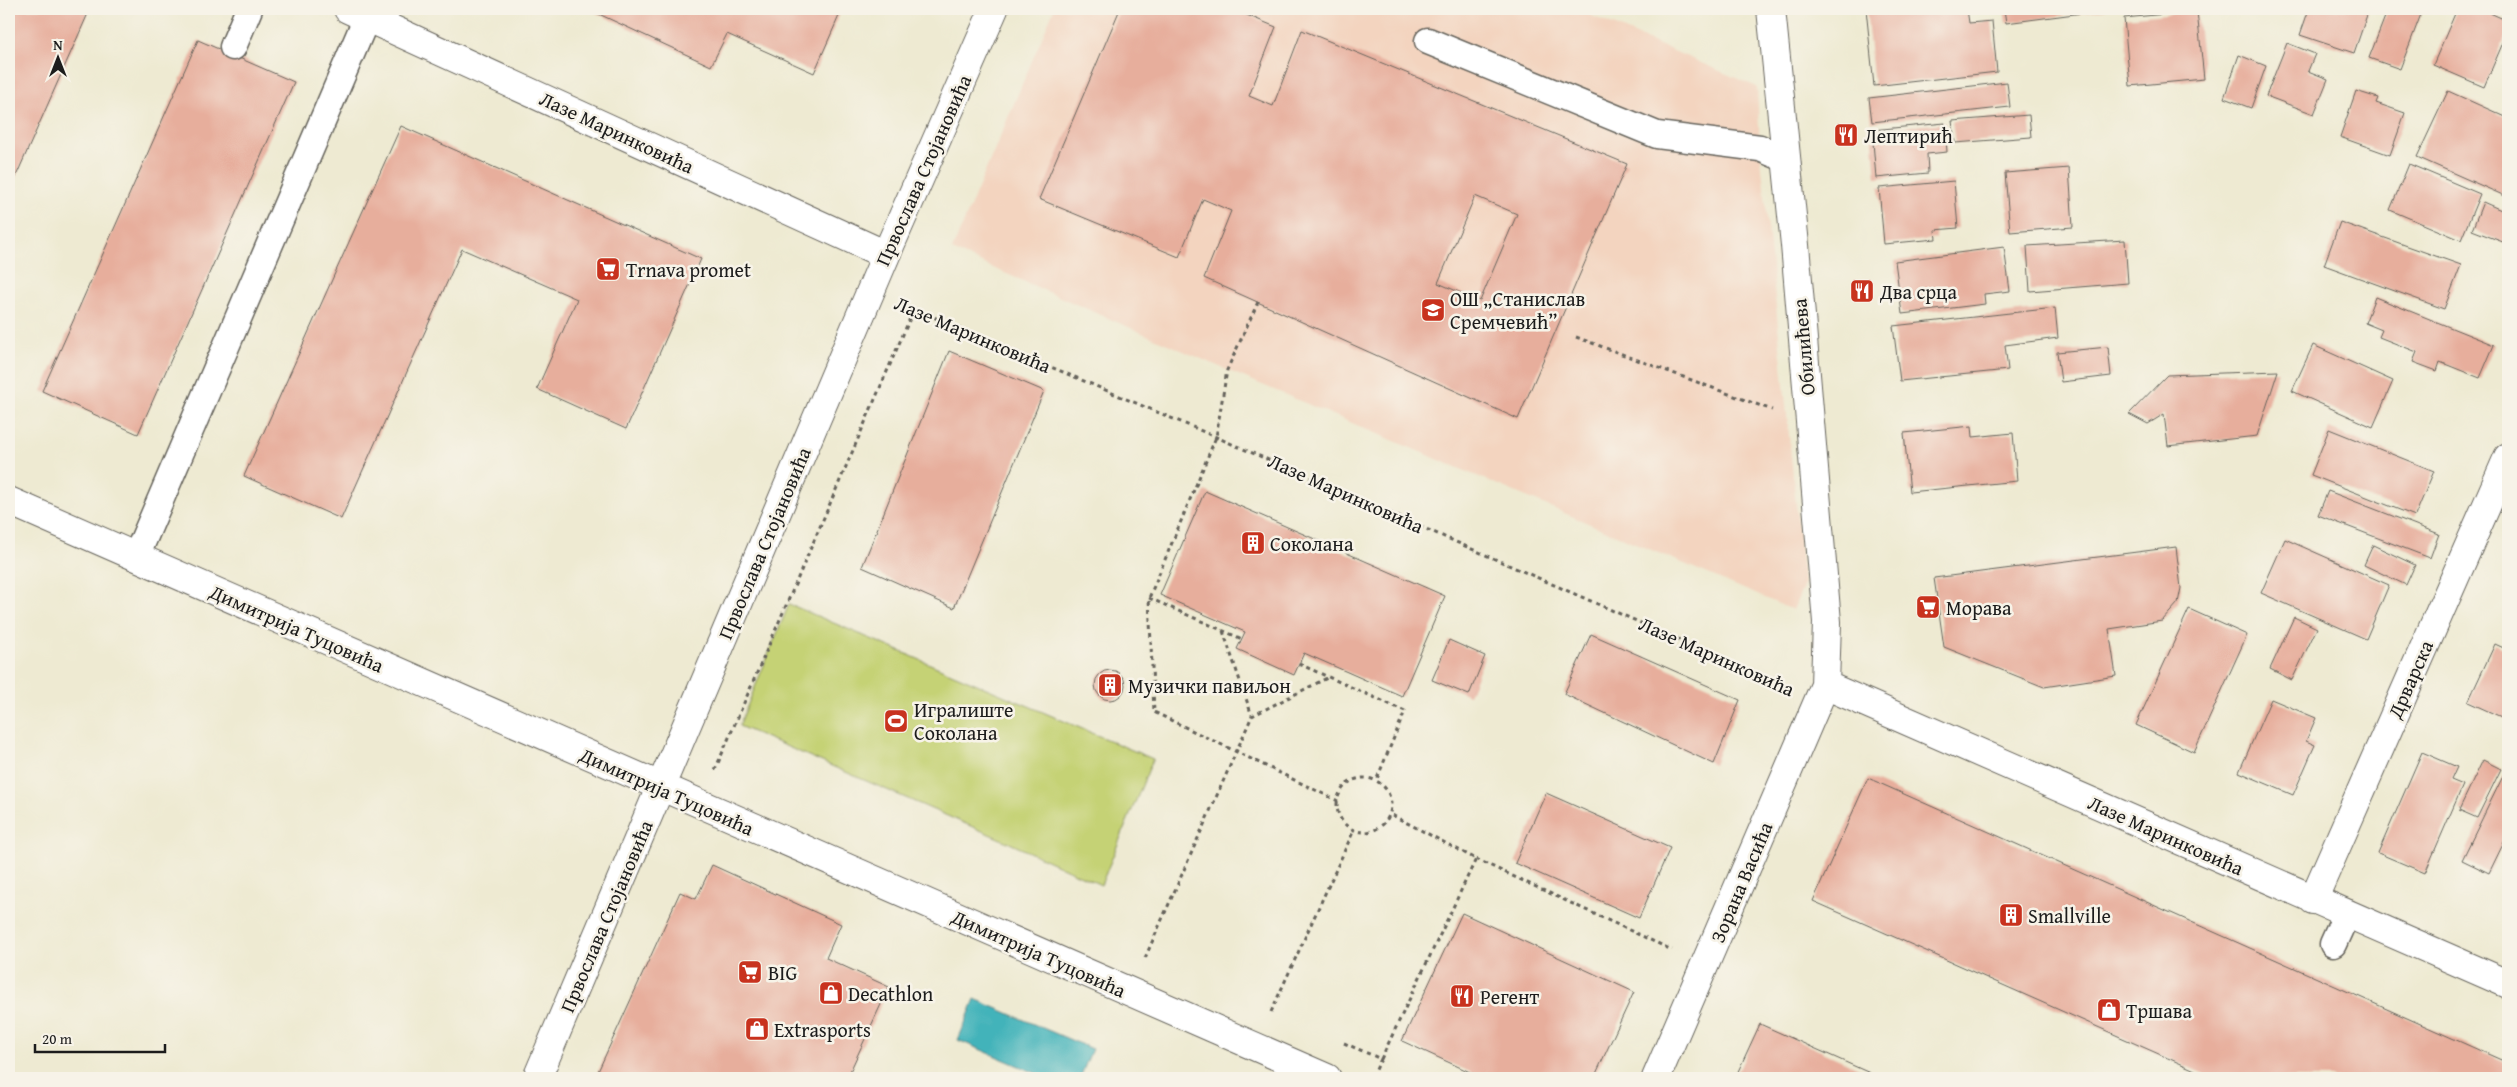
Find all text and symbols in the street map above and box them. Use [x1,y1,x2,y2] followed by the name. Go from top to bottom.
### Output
[32,32,82,82] north arrow
[53,35,63,55] text: N
[868,69,978,270] street label: Првослава Стојановића
[535,84,699,181] street label: Лазе Маринковића
[1864,121,1953,150] place label: Лептирић
[1833,122,1859,148] restaurant icon: Лептирић
[626,255,751,284] place label: Trnava promet
[595,256,621,282] supermarket icon: Trnava promet
[1879,277,1958,306] place label: Два срца
[1849,278,1875,304] restaurant icon: Два срца
[1450,284,1585,336] place label: ОШ „Станислав Сремчевић”
[890,288,1056,380] street label: Лазе Маринковића
[1420,297,1446,323] school or university icon: ОШ „Станислав Сремчевић”
[1784,297,1822,397] street label: Обилићева
[710,442,818,644] street label: Првослава Стојановића
[1264,446,1429,540] street label: Лазе Маринковића
[1270,529,1354,558] place label: Соколана
[1240,530,1266,556] building icon: Соколана
[204,576,389,680] street label: Димитрија Туцовића
[1946,593,2012,622] place label: Морава
[1915,594,1941,620] supermarket icon: Морава
[1635,609,1800,703] street label: Лазе Маринковића
[2380,635,2440,723] street label: Дрварска
[1128,671,1291,700] place label: Музички павиљон
[1097,672,1123,698] building icon: Музички павиљон
[914,695,1013,747] place label: Игралиште Соколана
[883,708,909,734] sports icon: Игралиште Соколана
[574,739,759,843] street label: Димитрија Туцовића
[2084,788,2249,882] street label: Лазе Маринковића
[552,815,660,1017] street label: Првослава Стојановића
[1702,817,1780,947] street label: Зорана Васића
[946,901,1131,1005] street label: Димитрија Туцовића
[2028,901,2111,930] place label: Smallville
[1998,902,2024,928] building icon: Smallville
[768,958,797,987] place label: BIG
[737,959,763,985] supermarket icon: BIG
[848,979,933,1008] place label: Decathlon
[818,980,844,1006] shop icon: Decathlon
[1480,982,1540,1011] place label: Регент
[1449,983,1475,1009] restaurant icon: Регент
[2126,996,2192,1025] place label: Тршава
[2096,997,2122,1023] shop icon: Тршава
[774,1015,871,1044] place label: Extrasports
[744,1016,770,1042] shop icon: Extrasports
[35,1022,165,1054] scale bar
[42,1028,73,1049] text: 20 m

